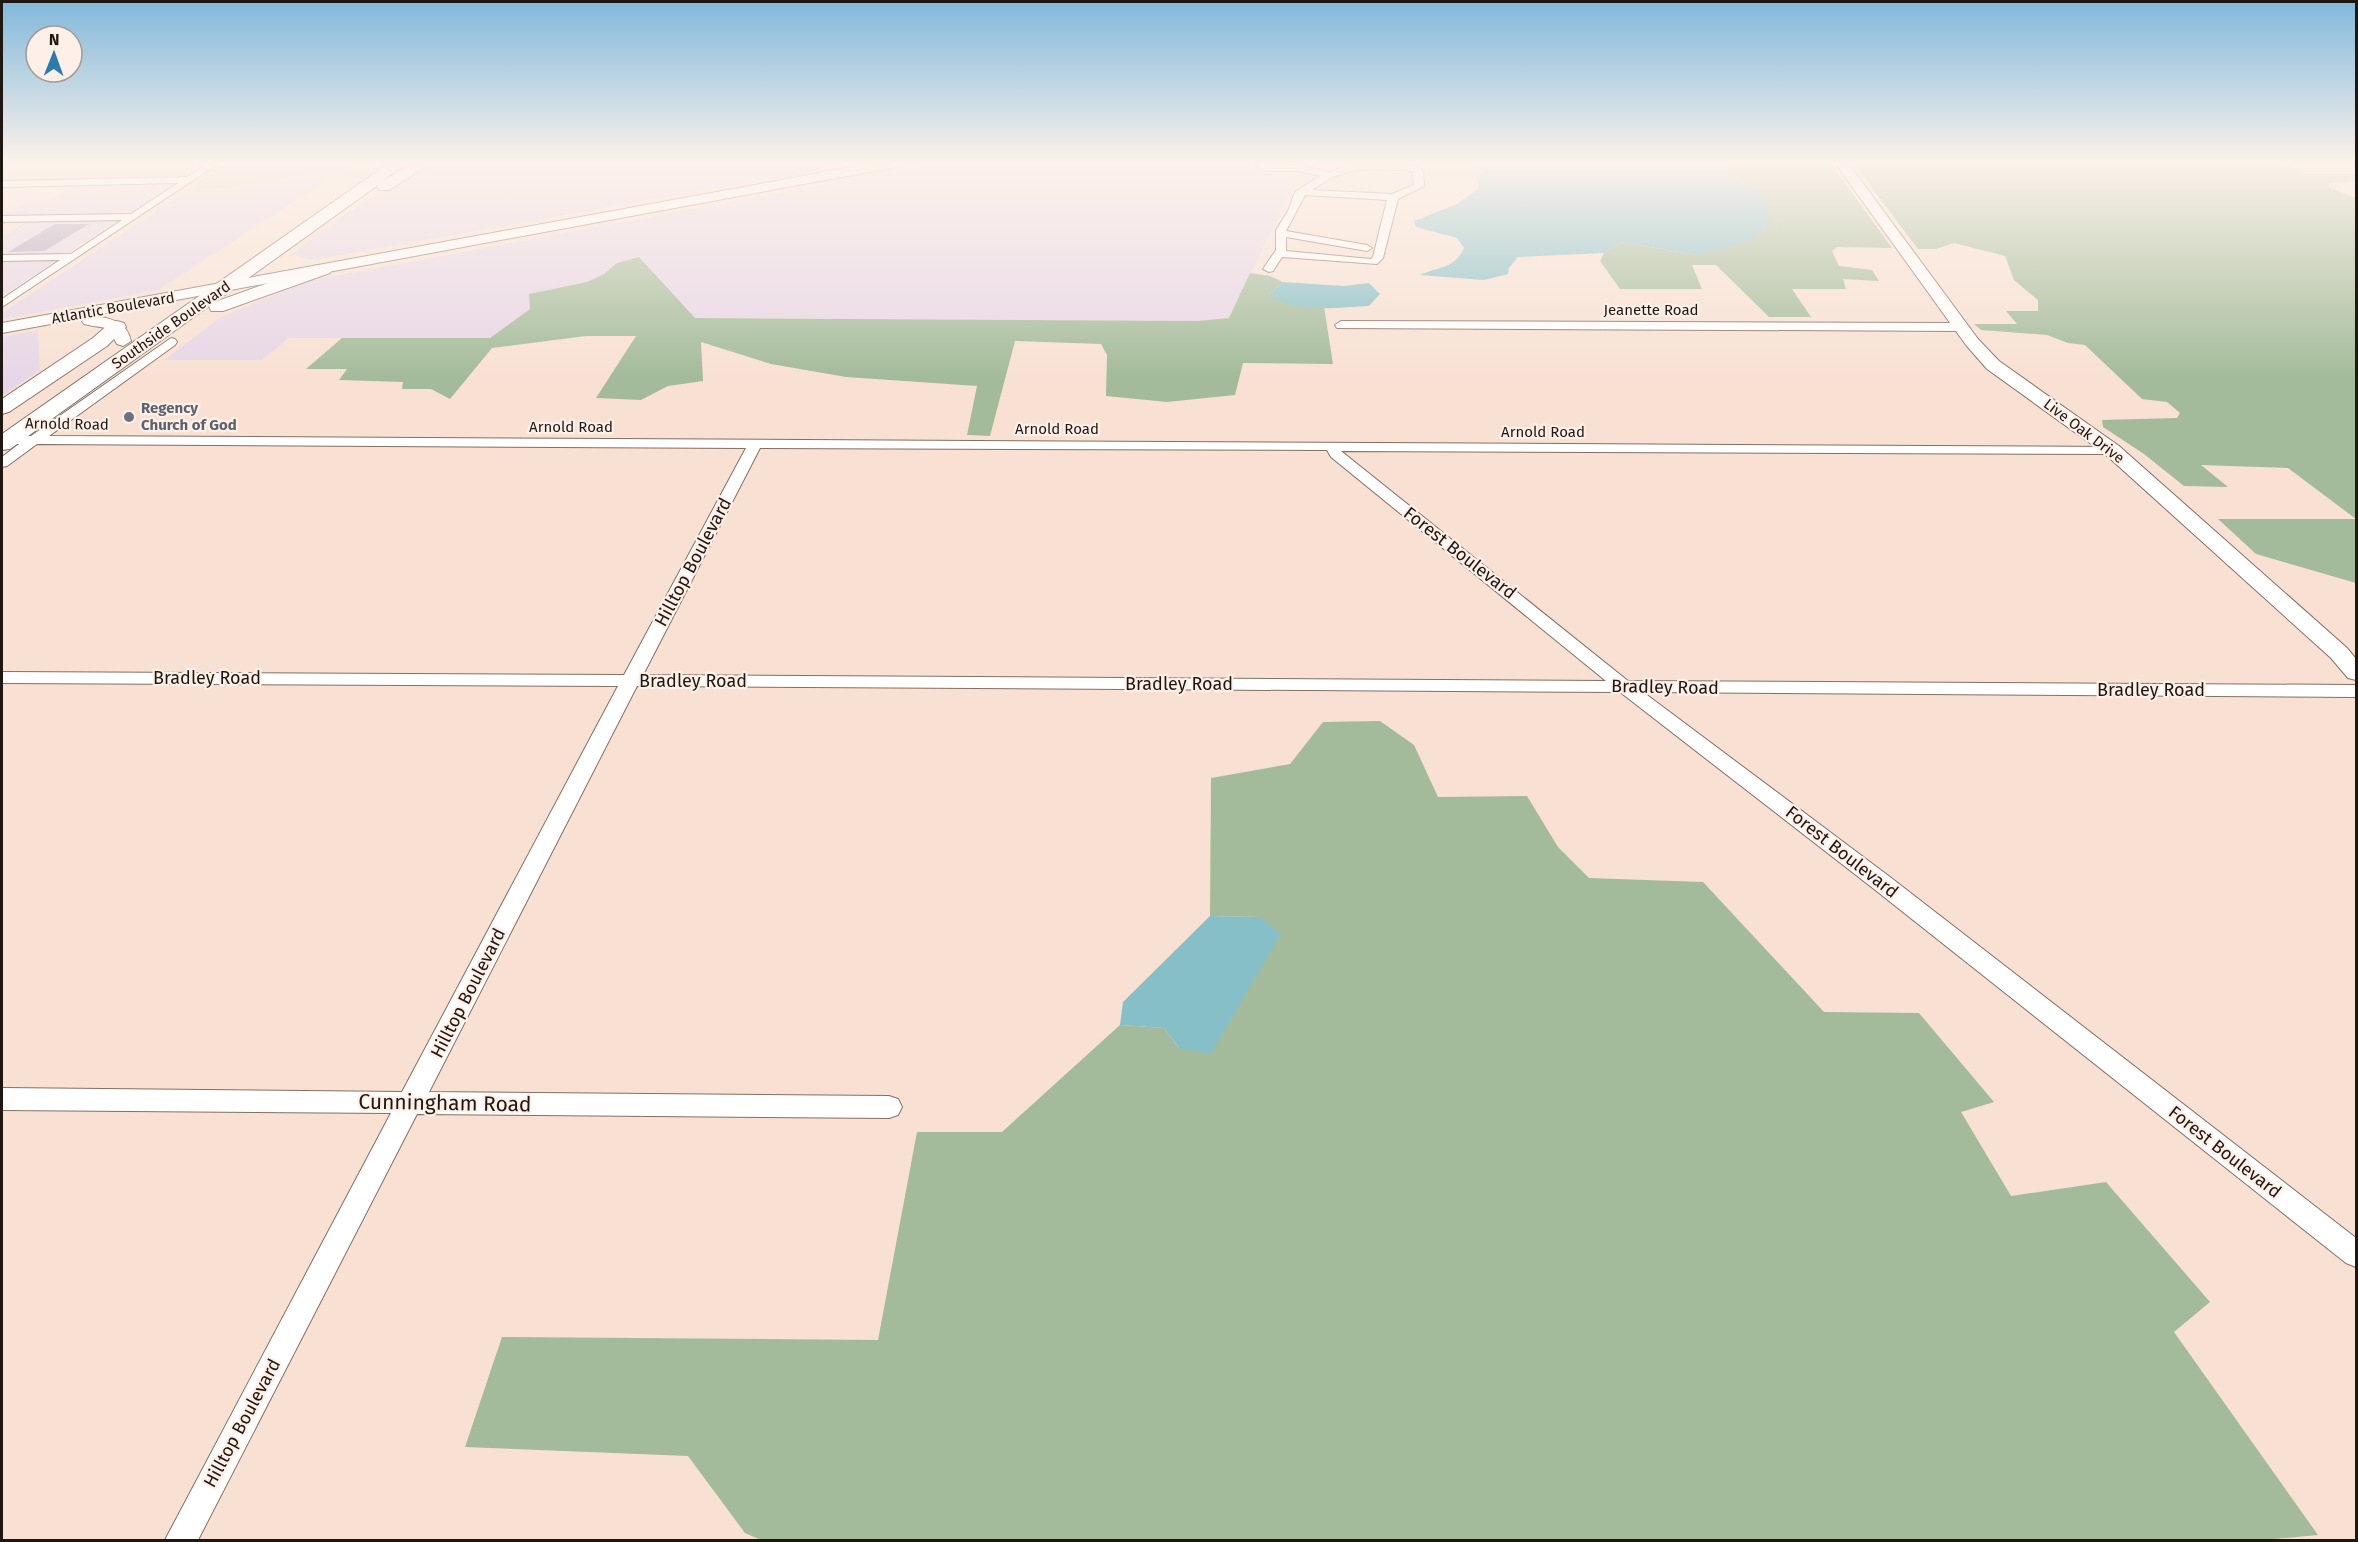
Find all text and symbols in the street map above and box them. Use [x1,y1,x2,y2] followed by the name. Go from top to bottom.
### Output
[24,24,84,84] north arrow
[49,30,60,49] text: N
[108,277,234,373] street label: Southside Boulevard
[50,288,176,328] street label: Atlantic Boulevard
[1603,301,1699,319] street label: Jeanette Road
[2040,395,2128,467] street label: Live Oak Drive
[141,399,237,434] place label: Regency Church of God
[122,410,136,424] marker: Regency Church of God
[25,414,109,434] street label: Arnold Road
[529,418,613,436] street label: Arnold Road
[1015,420,1099,438] street label: Arnold Road
[1501,423,1585,441] street label: Arnold Road
[650,494,736,630] street label: Hilltop Boulevard
[1399,502,1521,604] street label: Forest Boulevard
[153,667,261,689] street label: Bradley Road
[639,670,747,692] street label: Bradley Road
[1125,673,1233,695] street label: Bradley Road
[1611,675,1719,699] street label: Bradley Road
[2097,679,2205,701] street label: Bradley Road
[1781,801,1903,903] street label: Forest Boulevard
[426,925,510,1061] street label: Hilltop Boulevard
[358,1088,532,1118] street label: Cunningham Road
[2164,1101,2286,1203] street label: Forest Boulevard
[199,1355,285,1491] street label: Hilltop Boulevard

